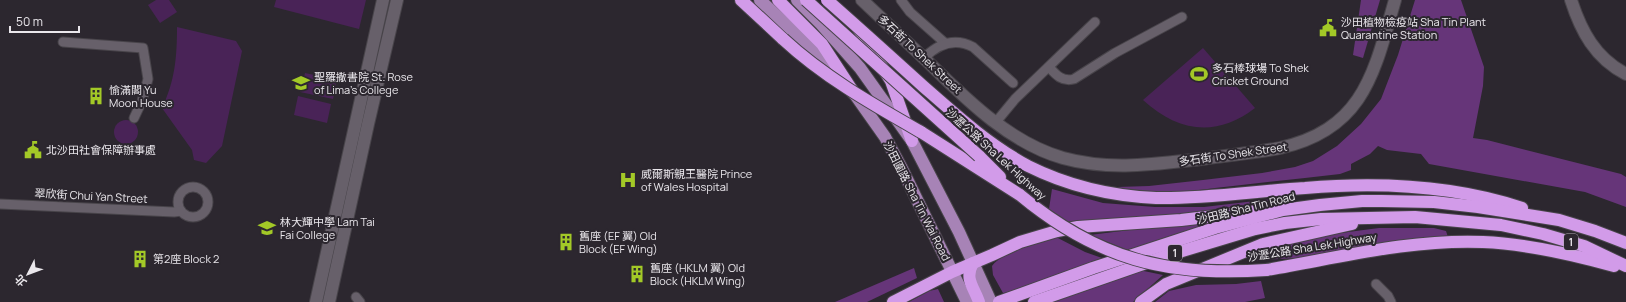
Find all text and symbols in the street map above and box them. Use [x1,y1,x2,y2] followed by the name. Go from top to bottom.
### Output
[10,8,79,34] scale bar
[875,11,965,96] street label: 多石街 To Shek Street
[16,13,43,30] text: 50 m
[1341,14,1486,42] place label: 沙田植物檢疫站 Sha Tin Plant Quarantine Station
[1318,18,1338,38] public building icon: 沙田植物檢疫站 Sha Tin Plant Quarantine Station
[1212,60,1309,88] place label: 多石棒球場 To Shek Cricket Ground
[1189,64,1209,84] sports icon: 多石棒球場 To Shek Cricket Ground
[314,69,414,97] place label: 聖羅撒書院 St. Rose of Lima's College
[291,73,311,93] school or university icon: 聖羅撒書院 St. Rose of Lima's College
[109,82,173,110] place label: 愉滿閣 Yu Moon House
[86,86,106,106] building icon: 愉滿閣 Yu Moon House
[943,104,1050,203] street label: 沙瀝公路 Sha Lek Highway
[881,138,954,263] street label: 沙田圍路 Sha Tin Wai Road
[1178,138,1288,169] street label: 多石街 To Shek Street
[23,140,43,160] public building icon: 北沙田社會保障辦事處
[46,142,156,157] place label: 北沙田社會保障辦事處
[641,166,753,194] place label: 威爾斯親王醫院 Prince of Wales Hospital
[618,170,638,190] hospital icon: 威爾斯親王醫院 Prince of Wales Hospital
[34,185,148,206] street label: 翠欣街 Chui Yan Street
[1195,188,1297,227] street label: 沙田路 Sha Tin Road
[280,214,375,242] place label: 林大輝中學 Lam Tai Fai College
[257,218,277,238] school or university icon: 林大輝中學 Lam Tai Fai College
[579,228,658,256] place label: 舊座 (EF 翼) Old Block (EF Wing)
[1246,229,1378,264] street label: 沙瀝公路 Sha Lek Highway
[556,232,576,252] building icon: 舊座 (EF 翼) Old Block (EF Wing)
[1564,234,1578,250] road number: 1
[1168,245,1182,261] road number: 1
[130,249,150,269] building icon: 第2座 Block 2
[153,251,219,266] place label: 第2座 Block 2
[8,254,48,294] north arrow
[650,260,746,288] place label: 舊座 (HKLM 翼) Old Block (HKLM Wing)
[627,264,647,284] building icon: 舊座 (HKLM 翼) Old Block (HKLM Wing)
[11,272,29,290] text: 北

